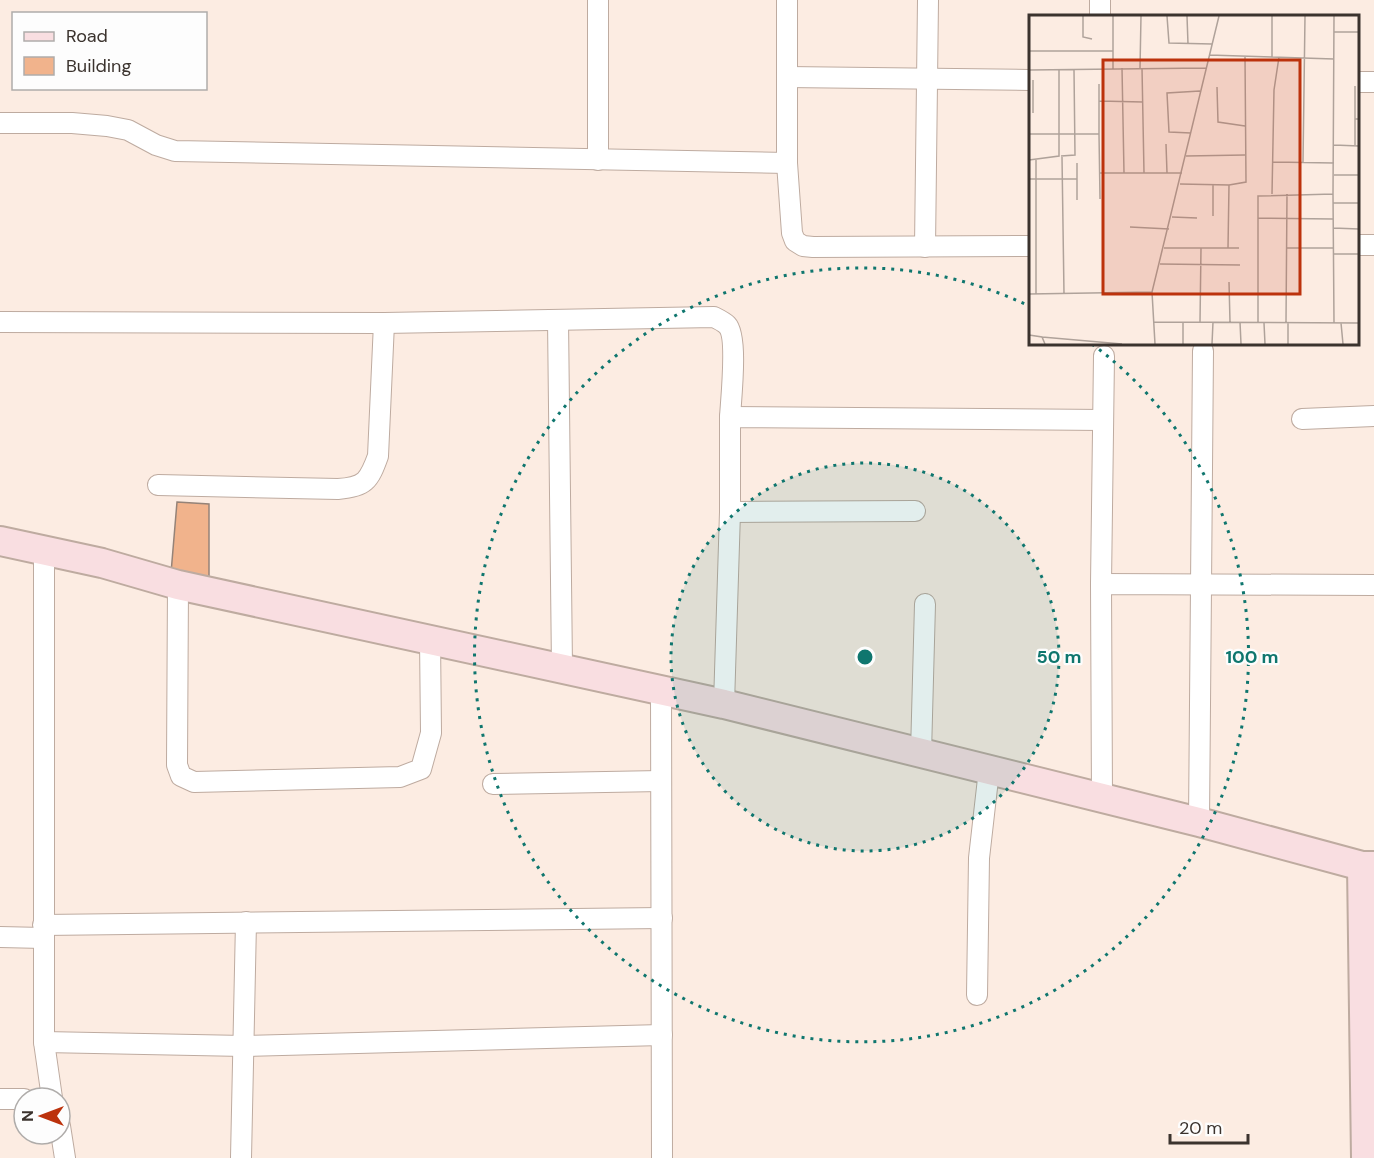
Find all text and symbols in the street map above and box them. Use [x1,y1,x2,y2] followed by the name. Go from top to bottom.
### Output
[12,12,207,90] legend
[1029,15,1359,345] inset map
[66,24,108,48] text: Road
[66,54,131,78] text: Building
[1036,645,1082,669] text: 50 m
[1225,645,1279,669] text: 100 m
[855,647,875,667] centre of rings
[12,1086,72,1146] north arrow
[1170,1107,1248,1145] scale bar
[17,1110,38,1122] text: N
[1179,1116,1222,1140] text: 20 m

